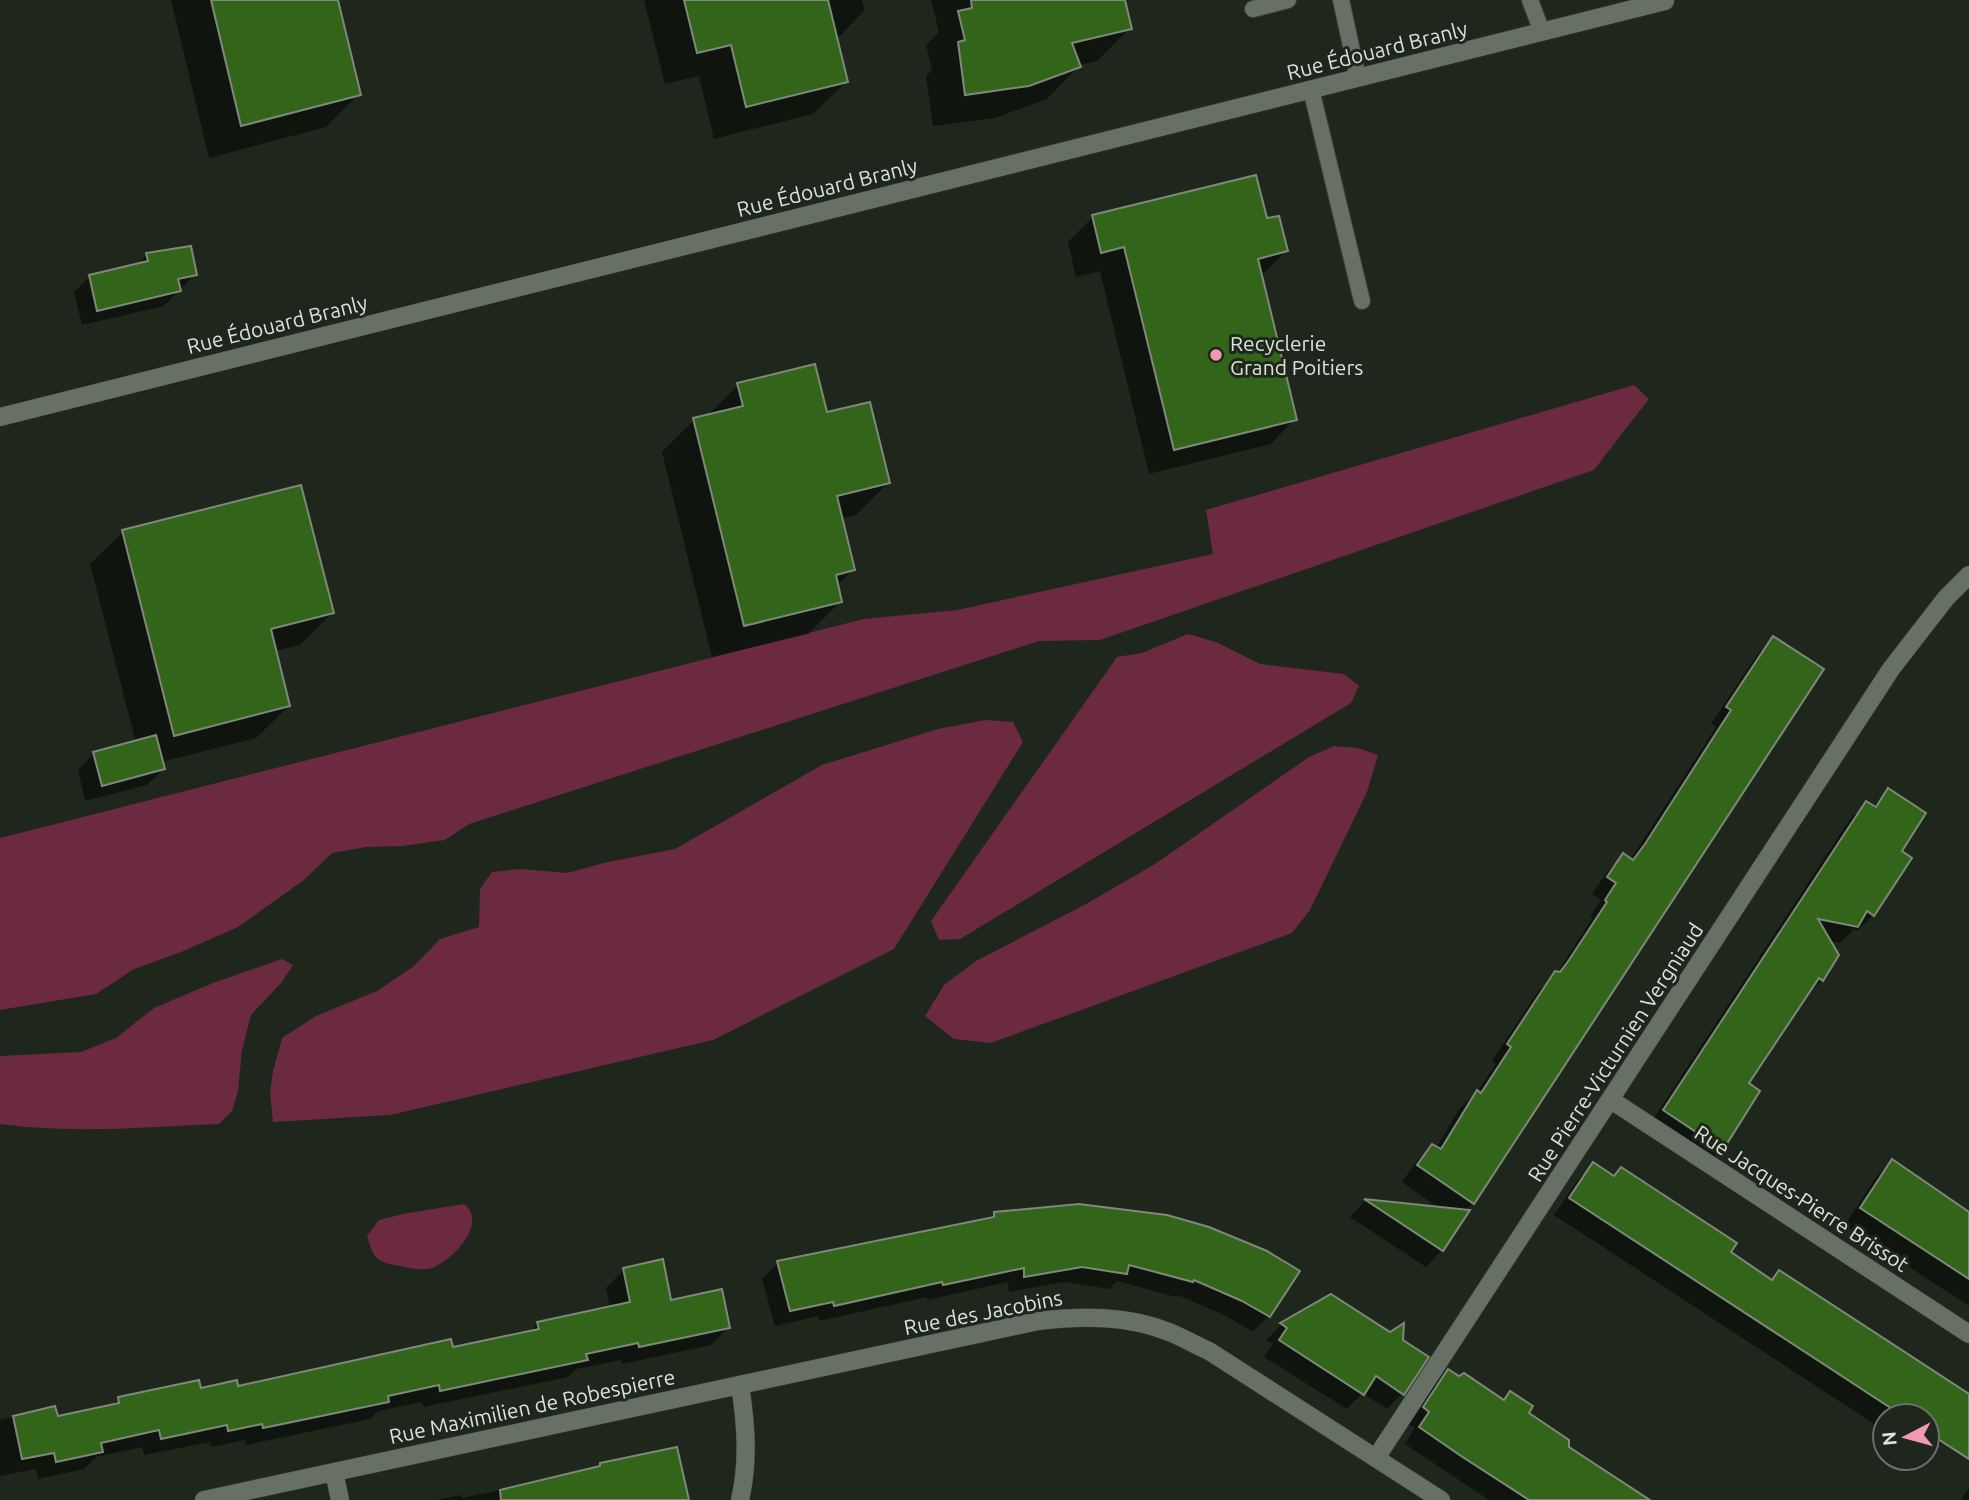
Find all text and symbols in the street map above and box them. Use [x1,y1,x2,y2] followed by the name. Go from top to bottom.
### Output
[1284,16,1470,84] street label: Rue Édouard Branly
[734,153,920,221] street label: Rue Édouard Branly
[184,290,370,358] street label: Rue Édouard Branly
[1230,331,1363,379] place label: Recyclerie Grand Poitiers
[1208,347,1224,363] marker: Recyclerie Grand Poitiers
[1522,918,1708,1186] street label: Rue Pierre-Victurnien Vergniaud
[1691,1120,1913,1276] street label: Rue Jacques-Pierre Brissot
[902,1285,1064,1339] street label: Rue des Jacobins
[387,1364,677,1448] street label: Rue Maximilien de Robespierre
[1871,1402,1941,1472] north arrow
[1877,1431,1901,1447] text: N

